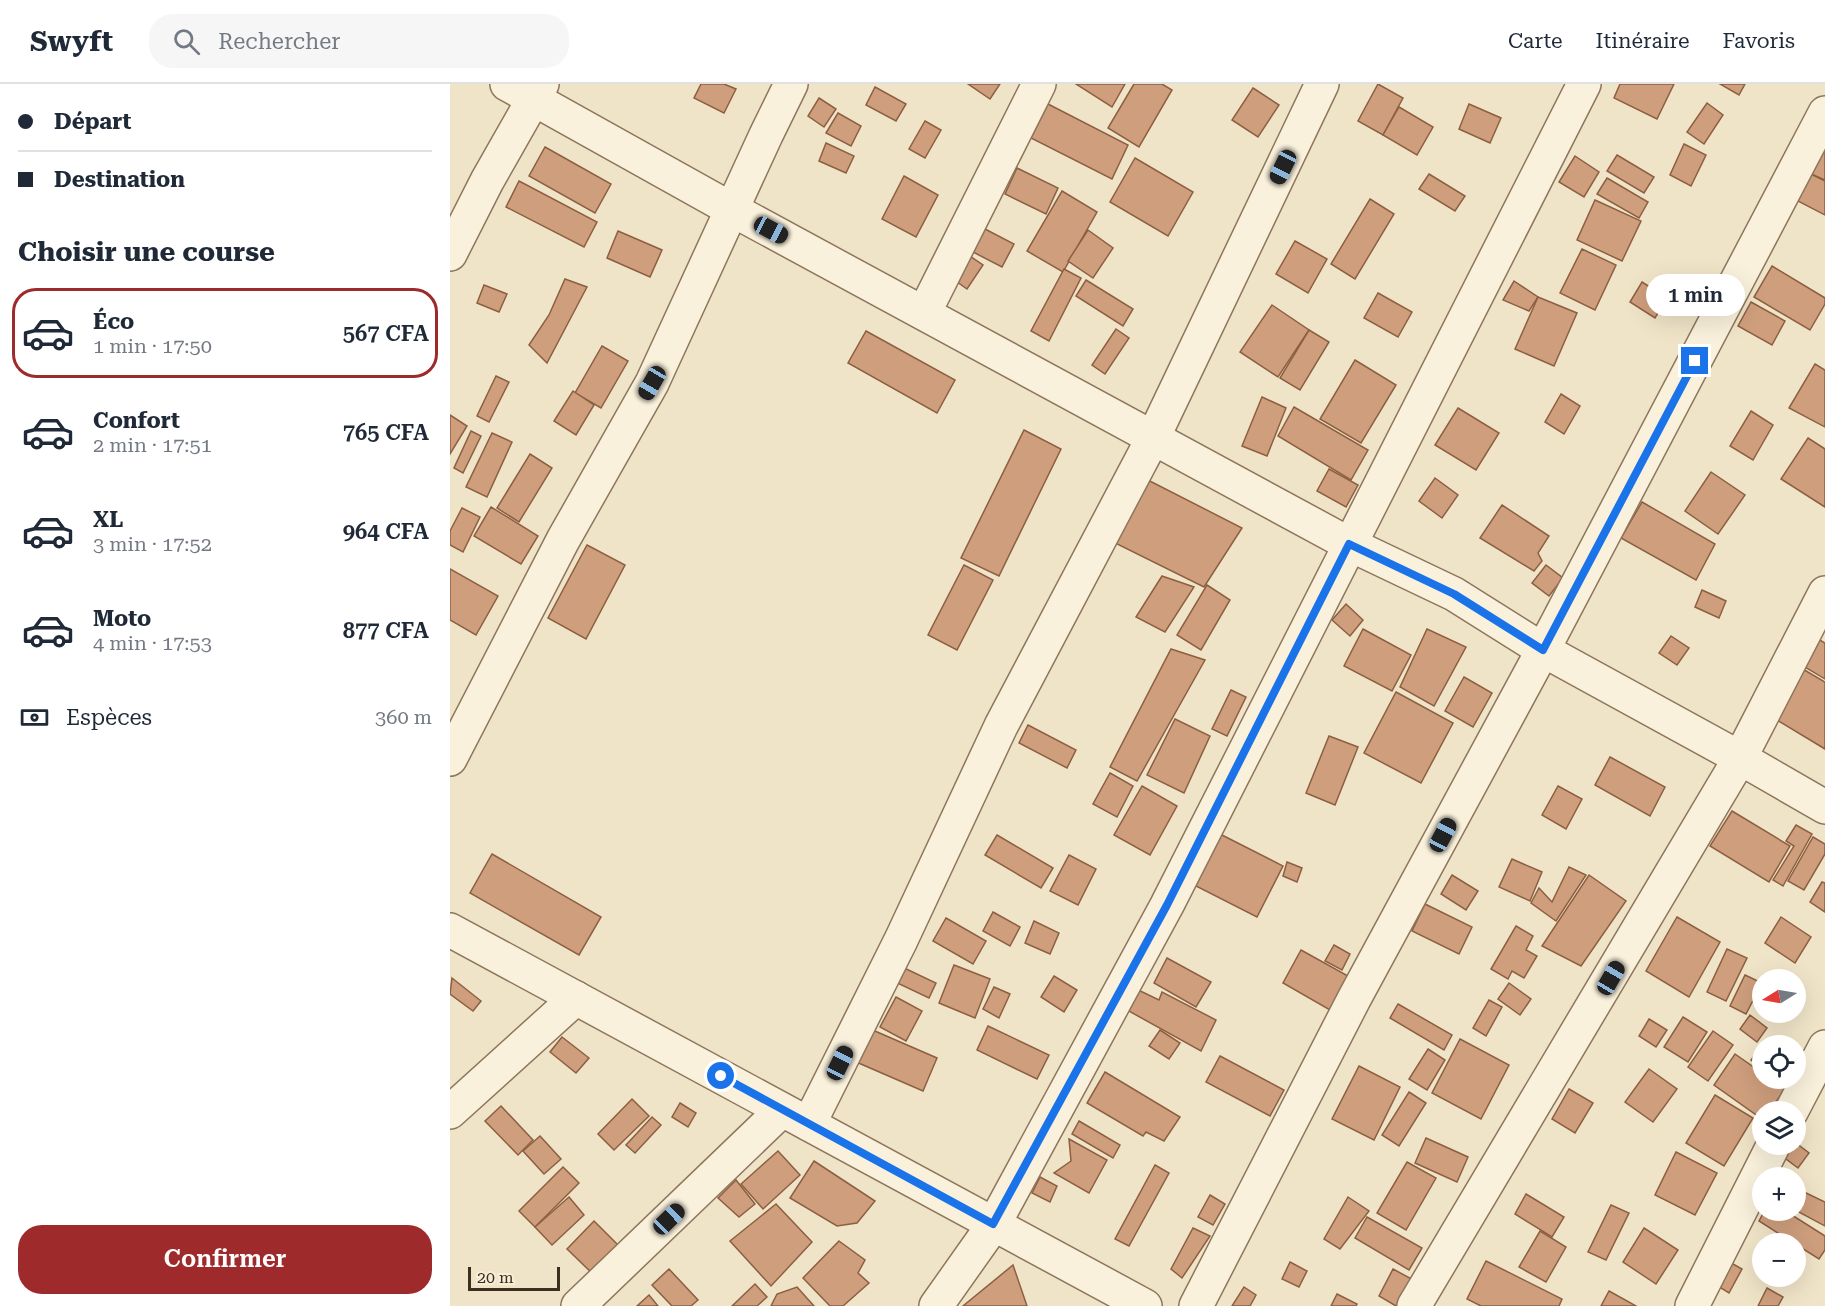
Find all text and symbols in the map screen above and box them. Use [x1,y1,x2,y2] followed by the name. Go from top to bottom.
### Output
[149,14,569,68] search box
[30,25,113,58] text: Swyft
[170,25,203,58] icon: search
[218,29,340,54] text: Rechercher
[1508,29,1563,53] text: Carte
[1596,29,1690,53] text: Itinéraire
[1723,29,1795,53] text: Favoris
[54,109,131,134] text: Départ
[1267,147,1299,187] car
[54,167,185,192] text: Destination
[751,214,791,246] car
[18,236,275,268] text: Choisir une course
[1646,274,1744,316] callout: 1 min
[1668,283,1723,307] text: 1 min
[21,306,75,360] icon: car
[93,309,134,334] text: Éco
[343,321,429,346] text: 567 CFA
[93,334,212,358] text: 1 min · 17:50
[1681,347,1708,374] route end
[635,363,669,403] car
[21,405,75,459] icon: car
[93,408,180,433] text: Confort
[343,420,429,445] text: 765 CFA
[93,433,212,457] text: 2 min · 17:51
[21,504,75,558] icon: car
[93,507,123,532] text: XL
[343,519,429,544] text: 964 CFA
[93,532,212,556] text: 3 min · 17:52
[21,603,75,657] icon: car
[93,606,151,631] text: Moto
[343,618,429,643] text: 877 CFA
[93,631,212,655] text: 4 min · 17:53
[18,701,51,734] icon: cash
[66,705,152,730] text: Espèces
[375,705,432,729] text: 360 m
[1427,815,1459,855] car
[1594,958,1628,998] car
[1752,969,1806,1023] north arrow
[1752,969,1806,1287] map controls
[1752,1035,1806,1089] button: locate
[824,1043,856,1083] car
[707,1062,734,1089] route start
[1752,1101,1806,1155] button: layers
[1752,1167,1806,1221] button: +
[650,1200,688,1238] car
[18,1225,432,1294] button: Confirmer
[1752,1233,1806,1287] button: −
[468,1264,560,1292] scale bar
[477,1268,514,1287] text: 20 m

